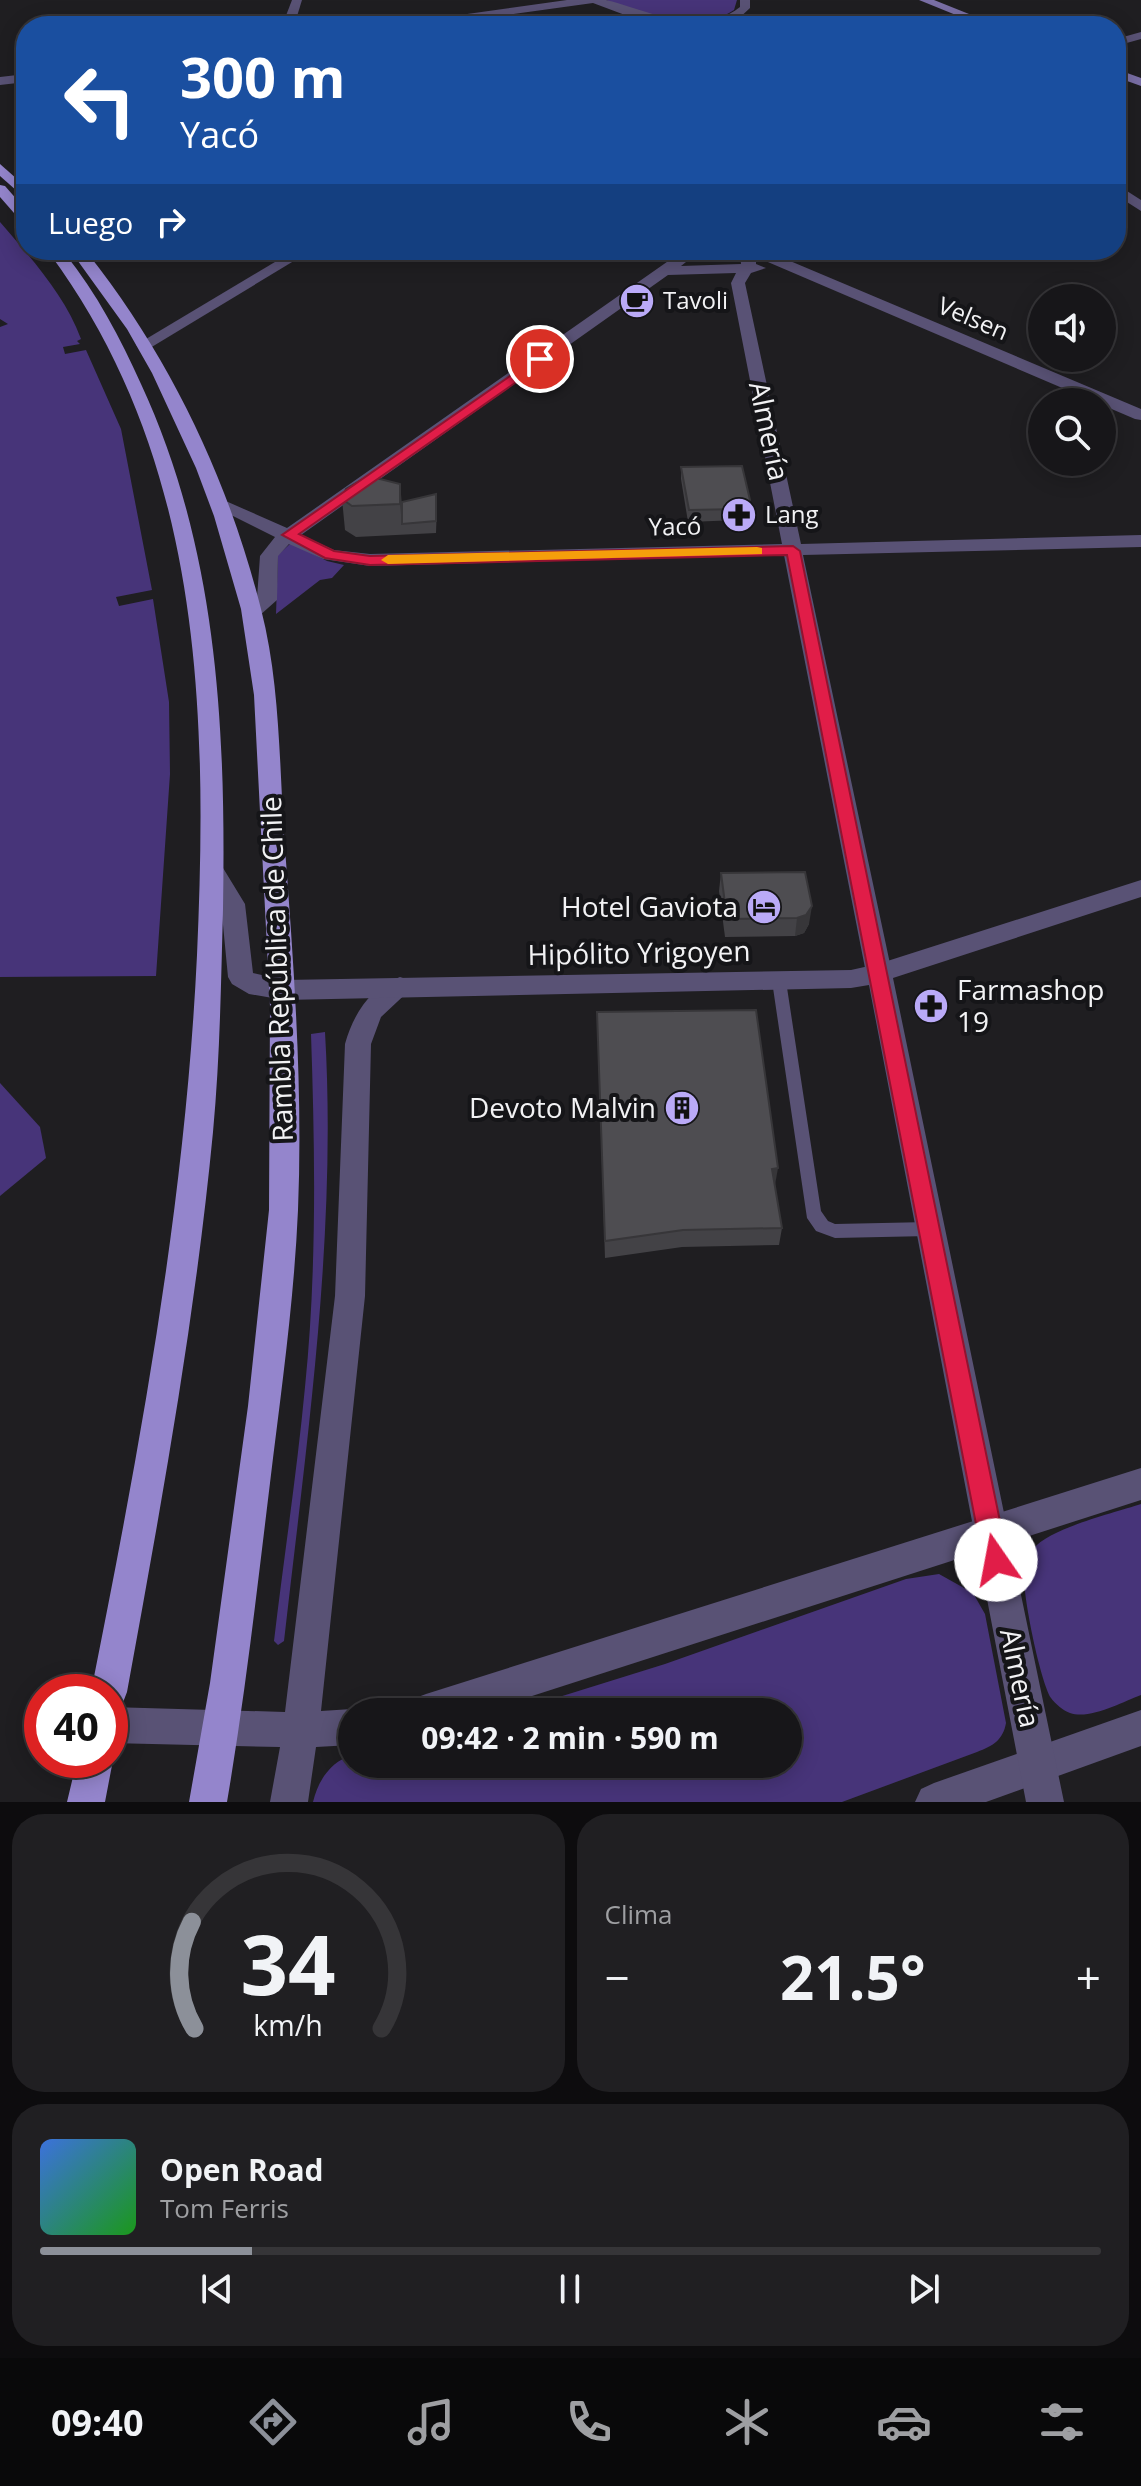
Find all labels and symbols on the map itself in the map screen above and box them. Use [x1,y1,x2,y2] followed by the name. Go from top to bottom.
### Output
[618,282,656,320] cafe icon: Tavoli
[663,283,728,316] place label: Tavoli
[933,288,1014,347] street label: Velsen
[506,325,574,393] pin
[741,378,799,484] street label: Almería
[720,496,758,534] pharmacy icon: Lang
[765,497,819,530] place label: Lang
[648,509,702,542] street label: Yacó
[251,796,301,1142] street label: Rambla República de Chile
[561,887,738,925] place label: Hotel Gaviota
[745,888,783,926] hotel icon: Hotel Gaviota
[527,931,751,973] street label: Hipólito Yrigoyen
[957,970,1104,1040] place label: Farmashop 19
[912,987,950,1025] pharmacy icon: Farmashop 19
[469,1088,656,1126] place label: Devoto Malvin
[663,1089,701,1127] building icon: Devoto Malvin
[954,1518,1038,1602] position arrow
[992,1625,1050,1731] street label: Almería
[24,1674,128,1778] speed limit sign: 40

